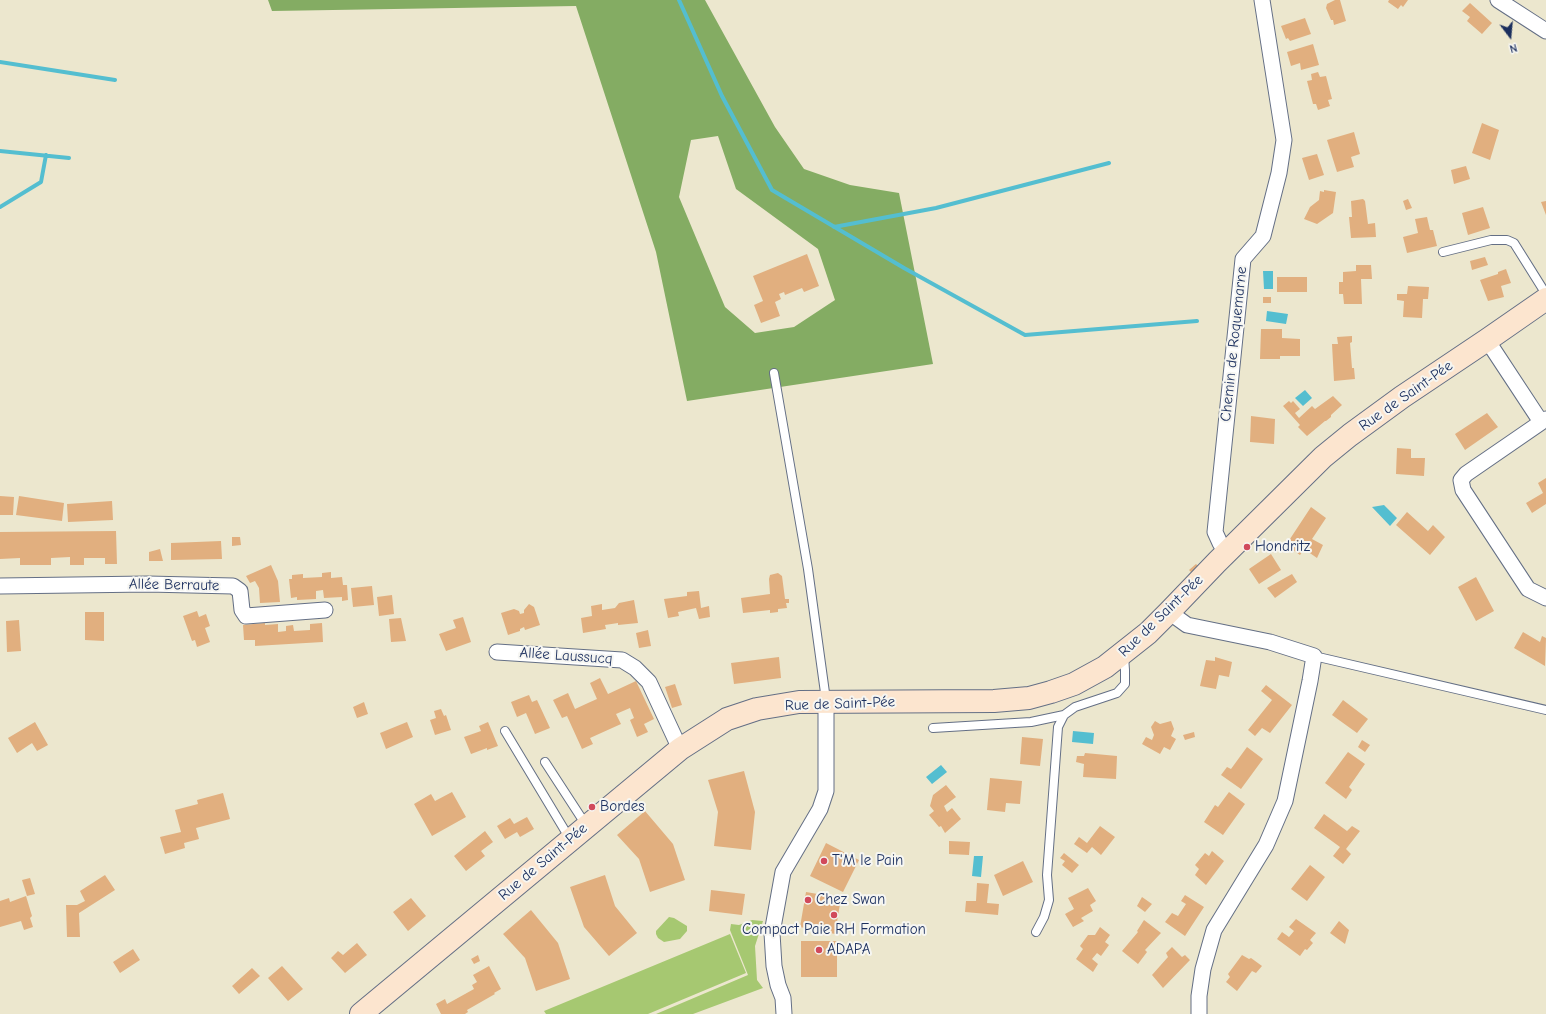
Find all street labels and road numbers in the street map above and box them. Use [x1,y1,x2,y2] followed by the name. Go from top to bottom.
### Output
[1217,266,1251,422] street label: Chemin de Roquemarne
[1356,357,1456,435] street label: Rue de Saint-Pée
[1115,571,1207,661] street label: Rue de Saint-Pée
[129,575,219,595] street label: Allée Berraute
[519,644,613,668] street label: Allée Laussucq
[784,693,896,715] street label: Rue de Saint-Pée
[495,820,591,904] street label: Rue de Saint-Pée

